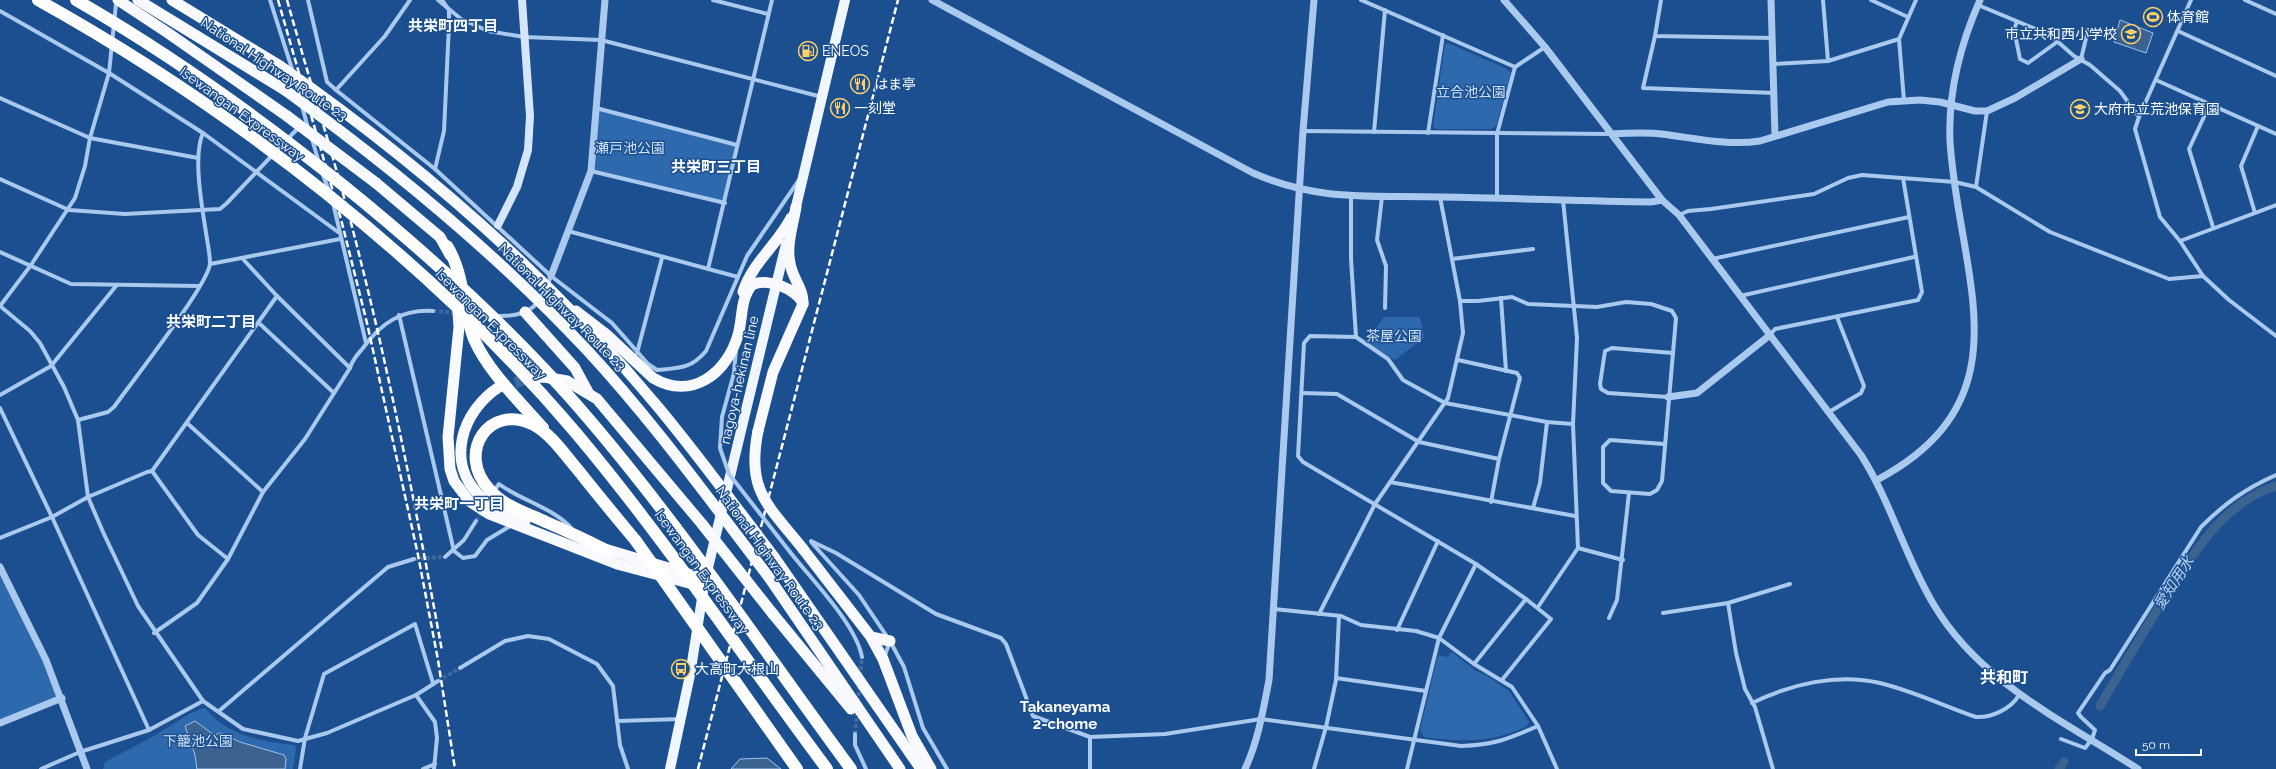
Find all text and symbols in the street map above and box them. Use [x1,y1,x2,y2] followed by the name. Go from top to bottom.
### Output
[2142,6,2164,28] sports icon: 体育館
[2167,9,2209,25] place label: 体育館
[198,14,350,124] street label: National Highway Route 23
[408,17,498,35] district label: 共栄町四丁目
[2120,23,2142,45] school or university icon: 市立共和西小学校
[2005,26,2117,42] place label: 市立共和西小学校
[797,40,819,62] fuel station icon: ENEOS
[822,43,869,59] place label: ENEOS
[177,63,308,165] street label: Isewangan Expressway
[849,73,871,95] restaurant icon: はま亭
[874,76,916,92] place label: はま亭
[1436,84,1506,100] park label: 立合池公園
[829,97,851,119] restaurant icon: 一刻堂
[2069,98,2091,120] school or university icon: 大府市立荒池保育園
[854,100,896,116] place label: 一刻堂
[2094,101,2220,117] place label: 大府市立荒池保育園
[595,140,665,156] park label: 瀬戸池公園
[671,158,761,176] district label: 共栄町三丁目
[495,240,629,374] street label: National Highway Route 23
[432,265,550,383] street label: Isewangan Expressway
[166,313,256,331] district label: 共栄町二丁目
[716,314,762,446] street label: nagoya-hekinan line
[1366,328,1422,344] park label: 茶屋公園
[713,483,827,633] street label: National Highway Route 23
[414,495,504,513] district label: 共栄町一丁目
[651,507,753,638] street label: Isewangan Expressway
[2150,551,2199,613] water label: 愛知用水
[670,658,692,680] bus stop icon: 大高町大根山
[695,661,779,677] place label: 大高町大根山
[1980,668,2028,687] district label: 共和町
[1020,698,1111,733] district label: Takaneyama 2-chome
[2136,731,2201,757] scale bar
[163,733,233,749] park label: 下籠池公園
[2142,738,2170,752] text: 50 m

